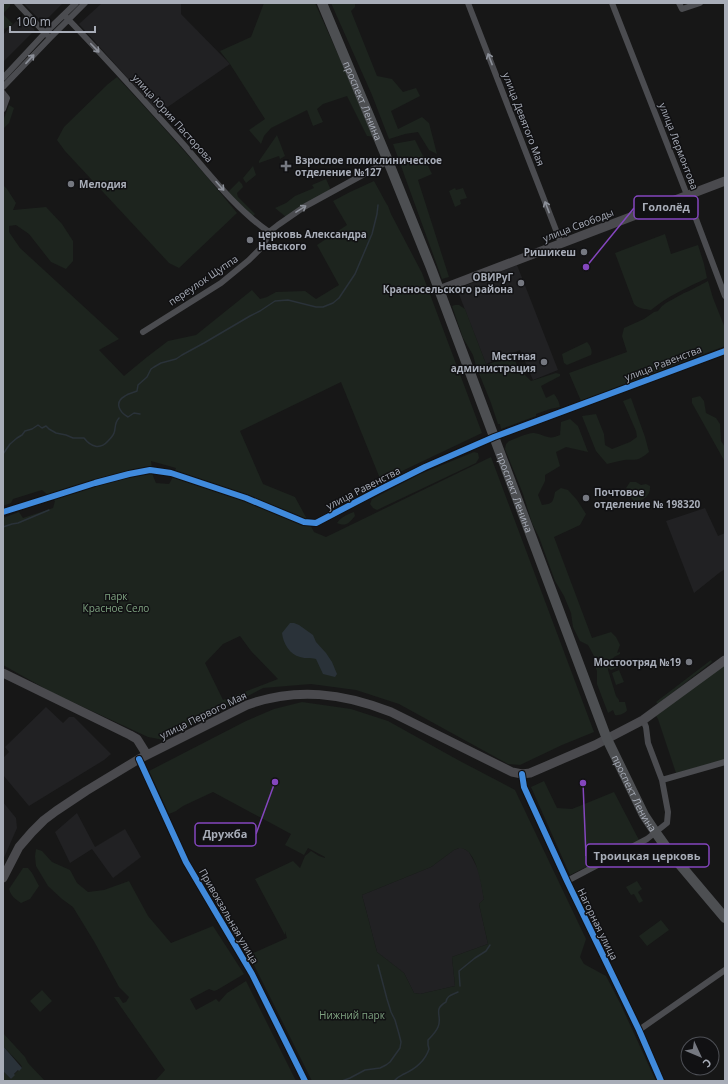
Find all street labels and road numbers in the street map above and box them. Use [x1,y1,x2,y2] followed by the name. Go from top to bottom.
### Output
[340,59,386,143] street label: проспект Ленина
[500,70,548,168] street label: улица Девятого Мая
[130,71,216,165] street label: улица Юрия Пасторова
[656,101,702,191] street label: улица Лермонтова
[541,205,615,245] street label: улица Свободы
[165,251,241,309] street label: переулок Щуппа
[622,342,704,384] street label: улица Равенства
[493,450,536,534] street label: проспект Ленина
[323,463,403,513] street label: улица Равенства
[157,688,249,742] street label: улица Первого Мая
[609,752,660,834] street label: проспект Ленина
[196,866,262,966] street label: Привокзальная улица
[575,886,621,962] street label: Нагорная улица

